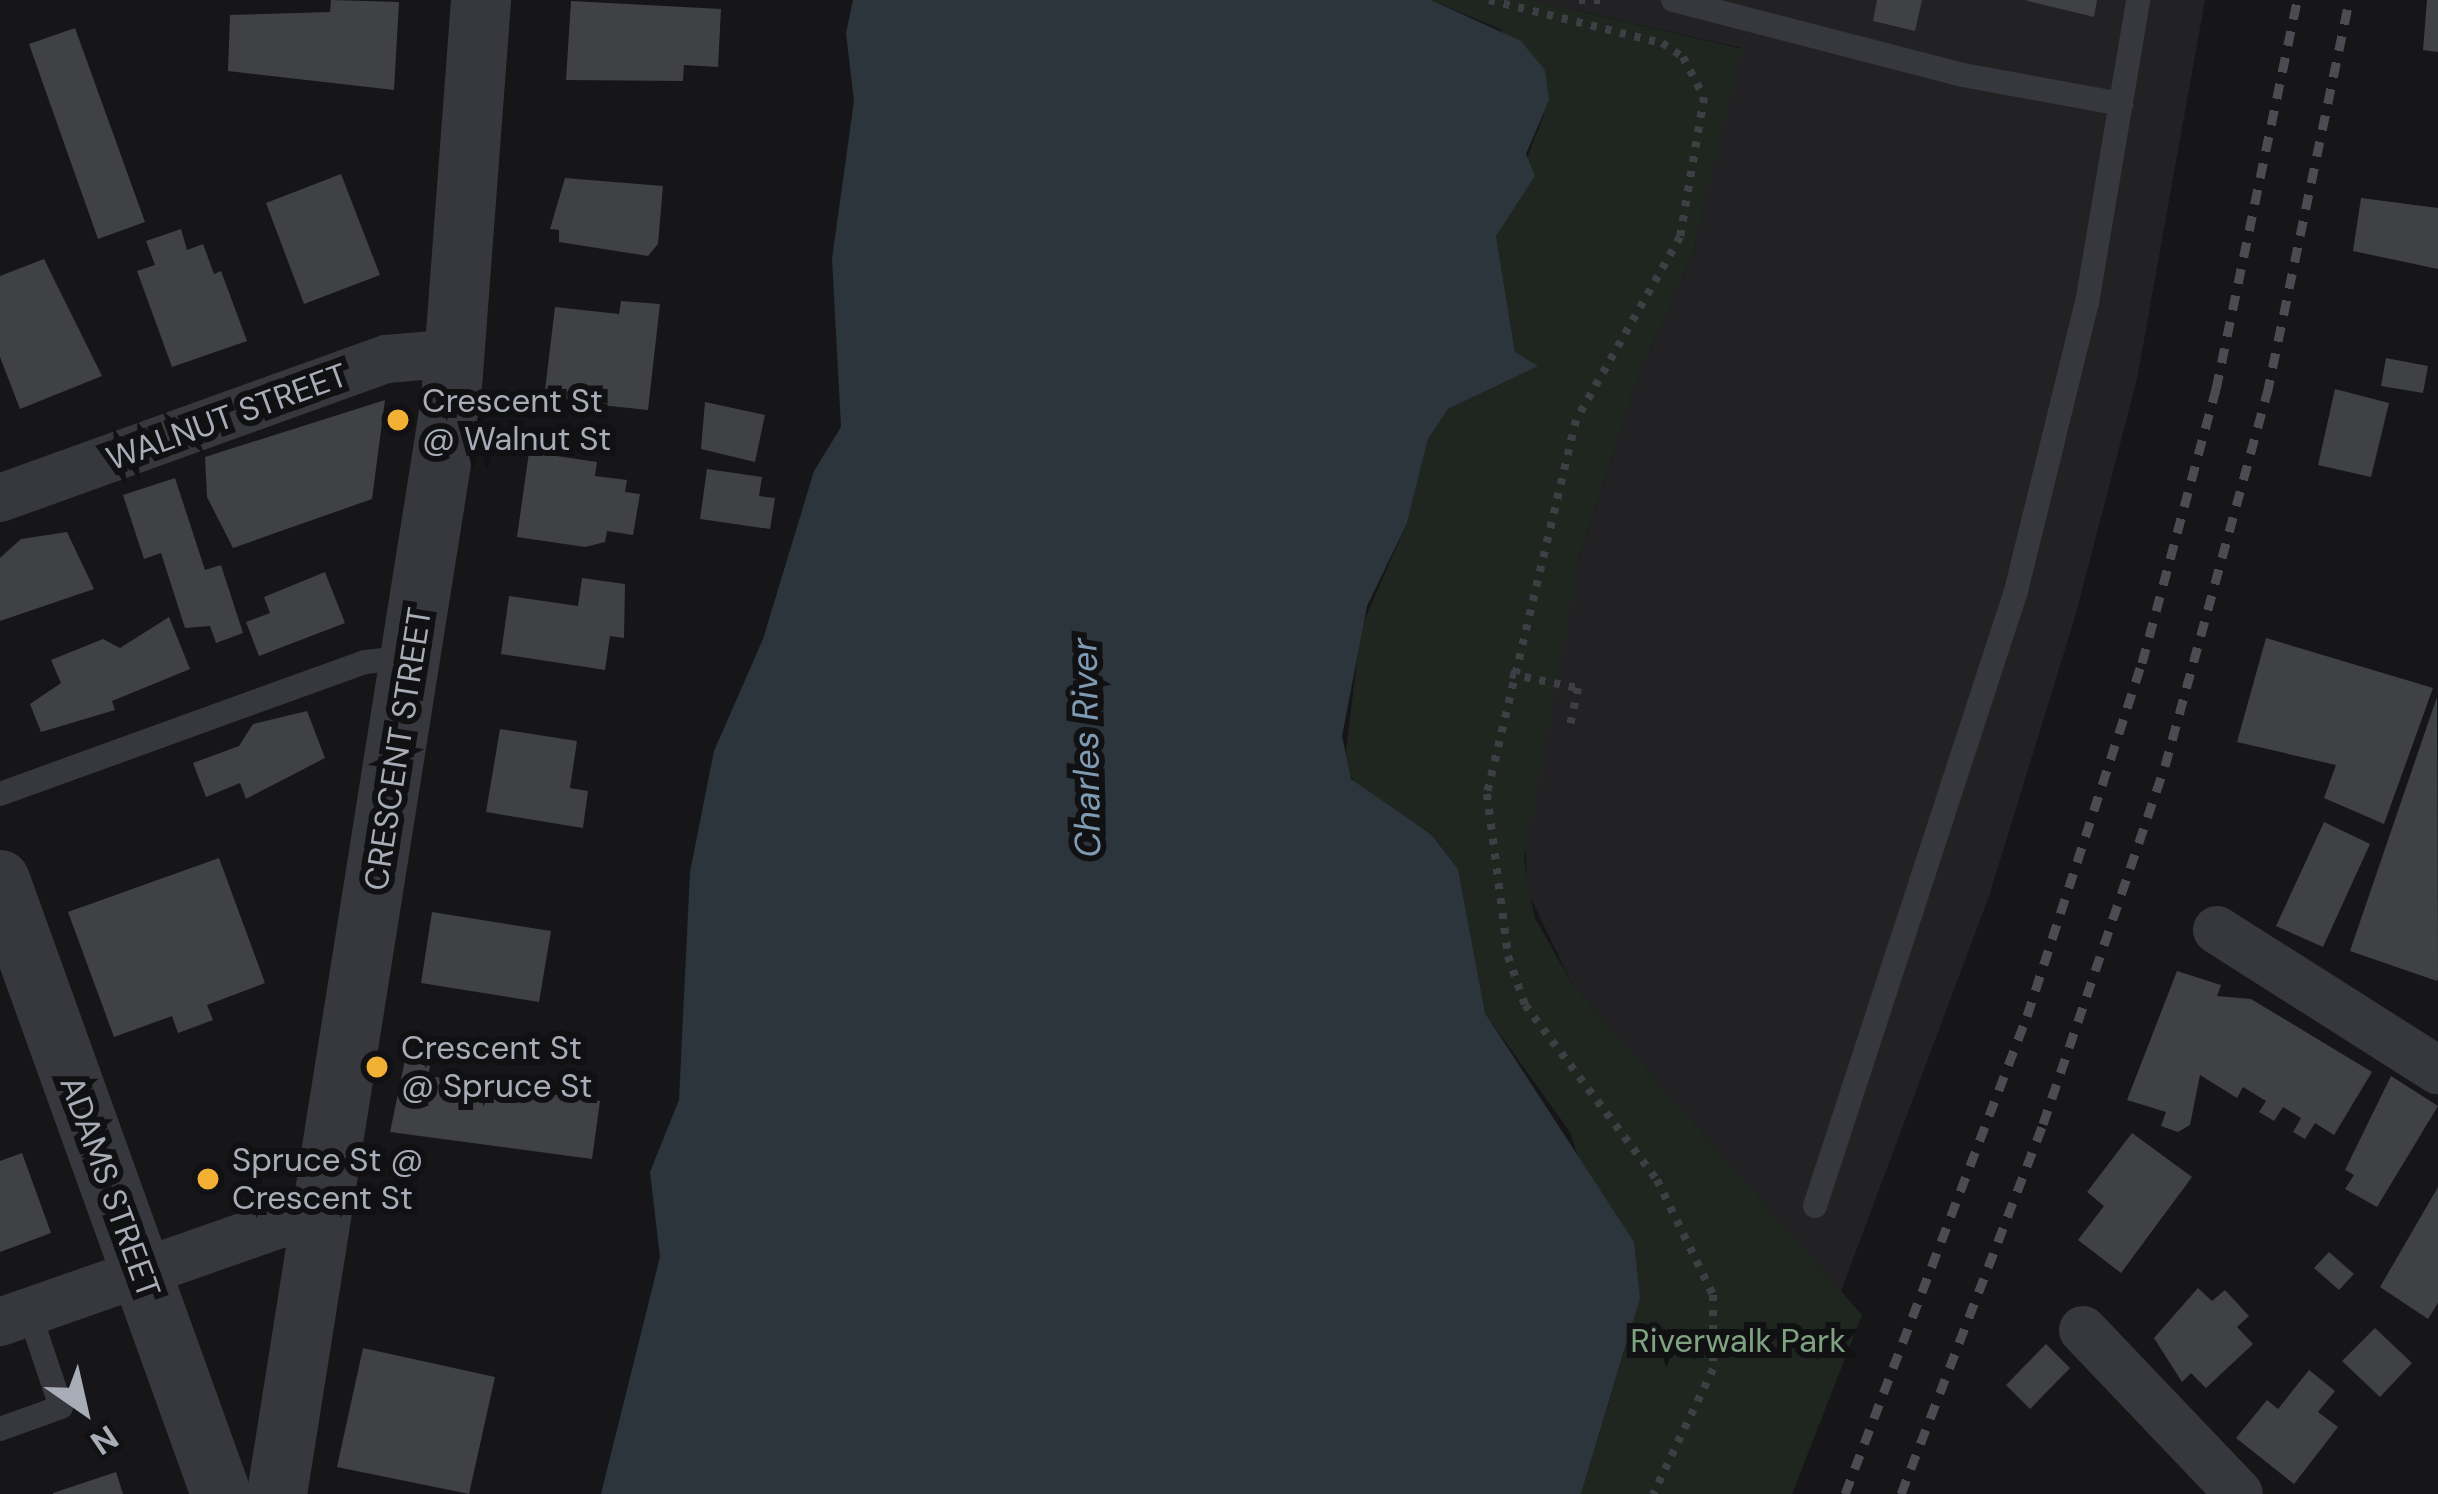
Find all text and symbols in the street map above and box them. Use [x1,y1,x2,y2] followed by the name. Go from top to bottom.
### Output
[101,355,353,479] street label: WALNUT STREET
[422,381,611,459] place label: Crescent St @ Walnut St
[385,407,411,433] marker: Crescent St @ Walnut St
[356,605,440,893] street label: CRESCENT STREET
[1062,638,1110,858] water label: Charles River
[401,1028,592,1106] place label: Crescent St @ Spruce St
[364,1054,390,1080] marker: Crescent St @ Spruce St
[52,1071,168,1303] street label: ADAMS STREET
[232,1140,423,1218] place label: Spruce St @ Crescent St
[195,1166,221,1192] marker: Spruce St @ Crescent St
[1630,1321,1846,1361] park label: Riverwalk Park
[24,1350,144,1470] north arrow
[82,1416,126,1465] text: N

